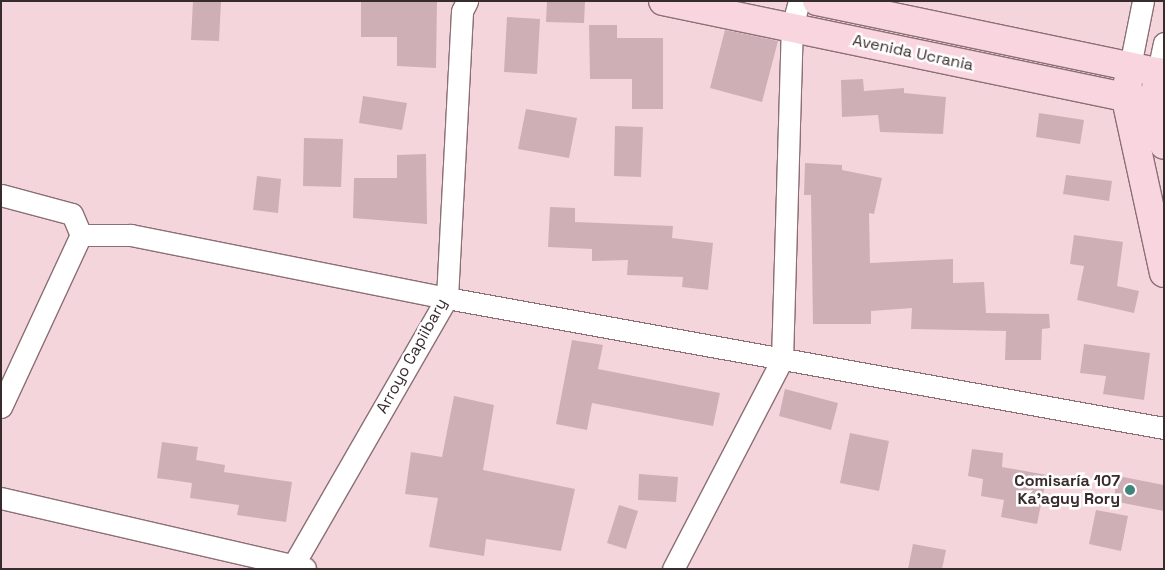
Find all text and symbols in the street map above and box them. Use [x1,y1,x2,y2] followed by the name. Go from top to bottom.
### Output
[851,31,975,75] street label: Avenida Ucrania
[372,295,452,417] street label: Arroyo Capiibary
[1014,471,1120,509] place label: Comisaría 107 Ka'aguy Rory
[1124,484,1136,496] marker: Comisaría 107 Ka'aguy Rory

